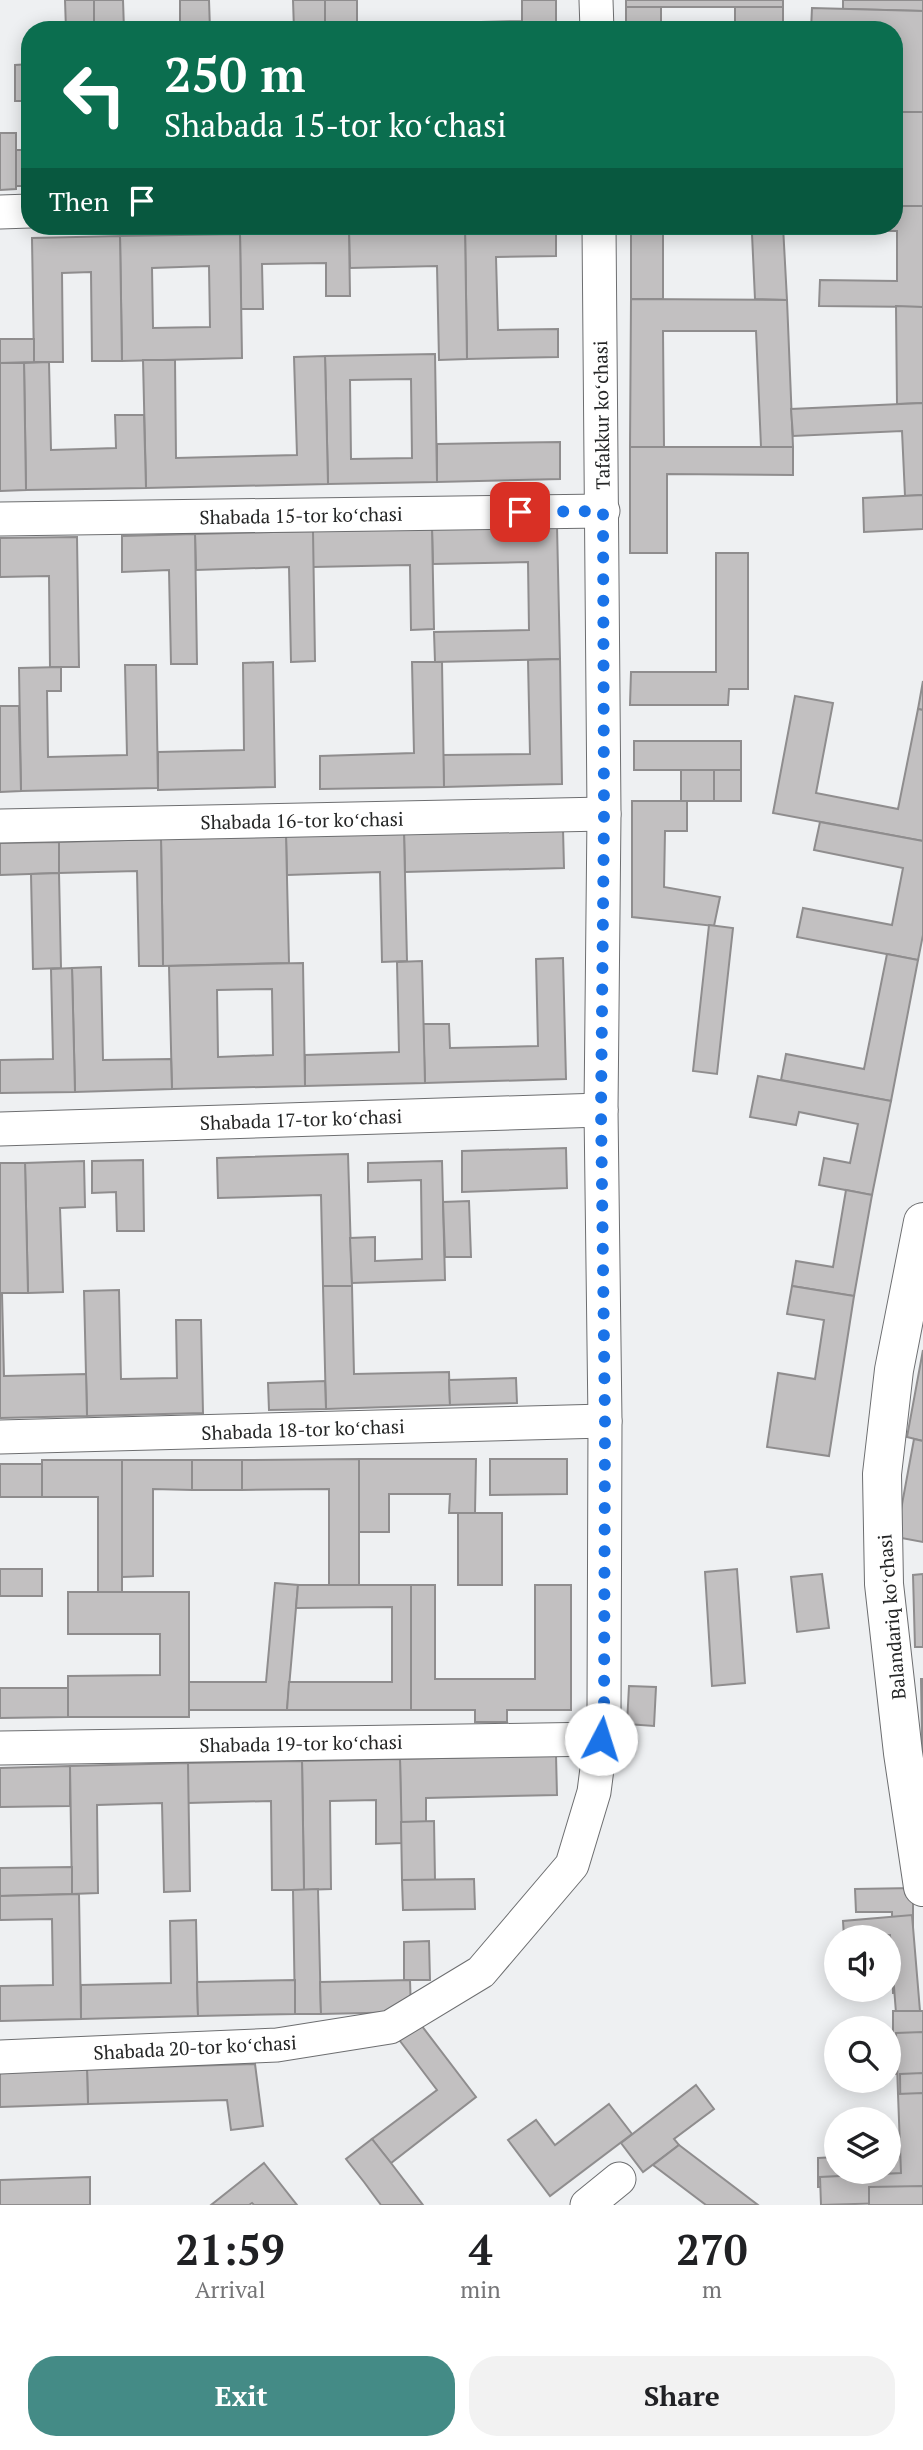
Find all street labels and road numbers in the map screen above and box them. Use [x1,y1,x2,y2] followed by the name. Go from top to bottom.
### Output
[587,340,615,490] street label: Tafakkur koʻchasi
[199,501,403,529] street label: Shabada 15-tor koʻchasi
[200,806,404,834] street label: Shabada 16-tor koʻchasi
[199,1103,403,1135] street label: Shabada 17-tor koʻchasi
[201,1413,405,1445] street label: Shabada 18-tor koʻchasi
[871,1533,911,1701] street label: Balandariq koʻchasi
[199,1729,403,1757] street label: Shabada 19-tor koʻchasi
[93,2029,297,2065] street label: Shabada 20-tor koʻchasi

